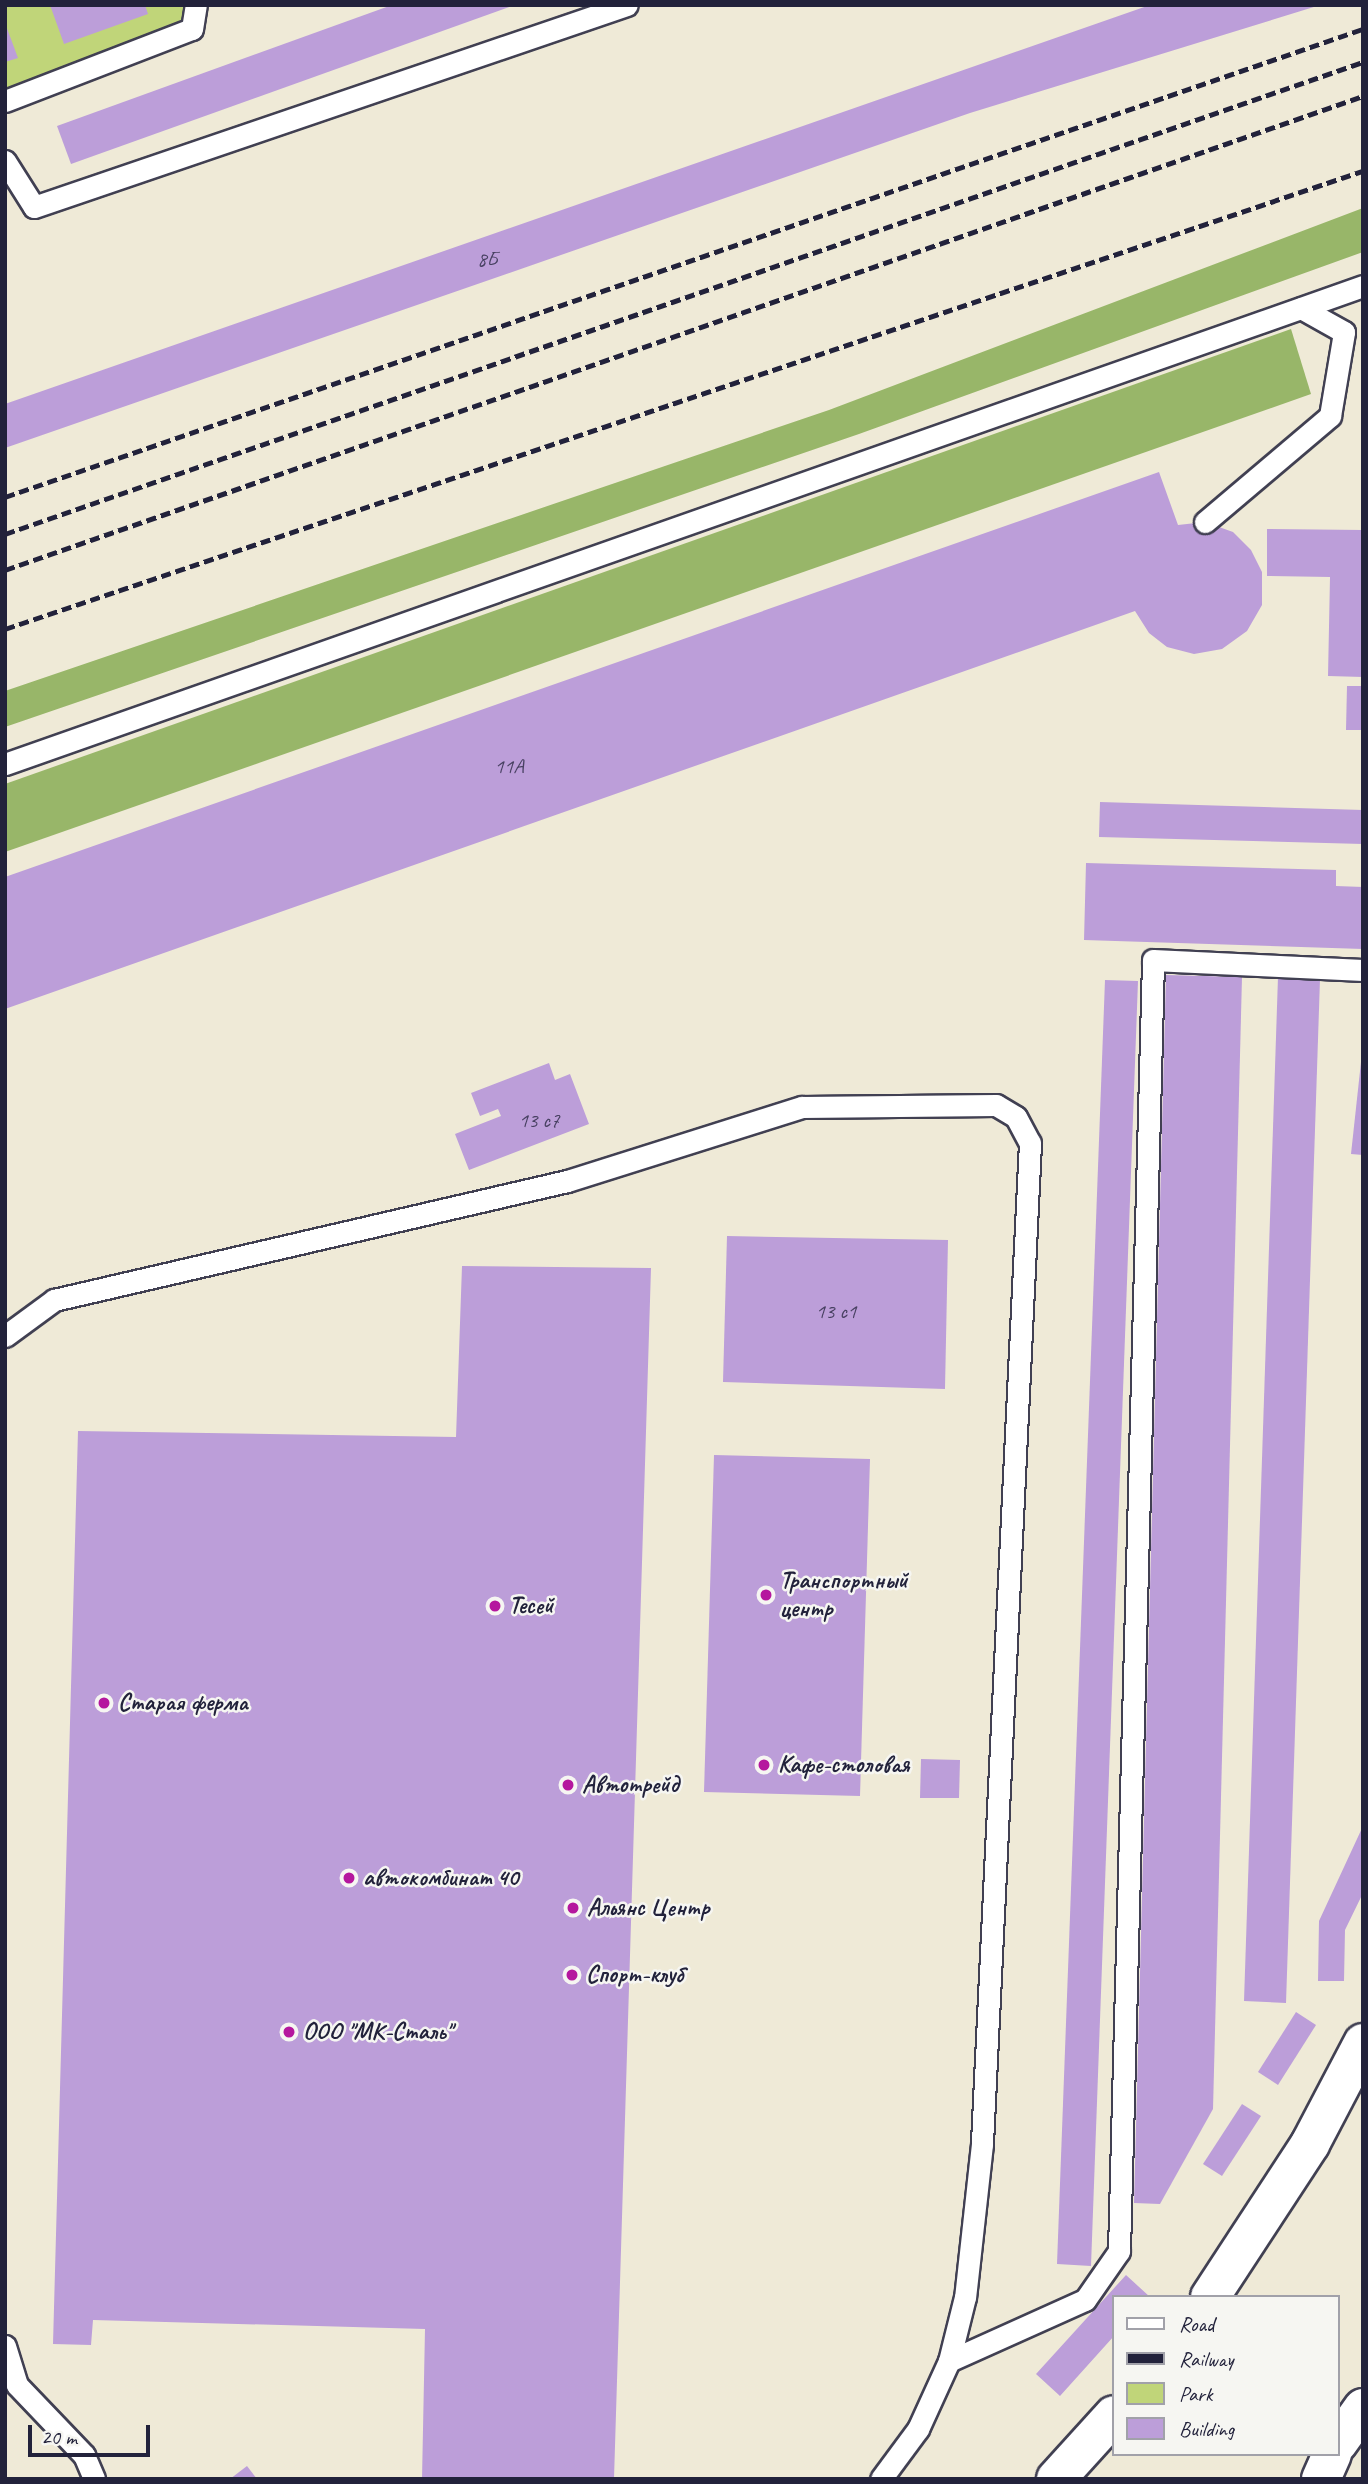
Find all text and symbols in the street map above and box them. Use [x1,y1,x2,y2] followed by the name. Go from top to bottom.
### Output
[477,246,497,272] house number: 8Б
[494,753,524,779] house number: 11А
[519,1107,559,1133] house number: 13 с7
[816,1298,856,1324] house number: 13 с1
[780,1567,908,1623] place label: Транспортный центр
[758,1587,774,1603] marker: Транспортный центр
[509,1592,553,1620] place label: Тесей
[487,1598,503,1614] marker: Тесей
[118,1689,246,1717] place label: Старая ферма
[96,1695,112,1711] marker: Старая ферма
[778,1751,909,1779] place label: Кафе-столовая
[756,1757,772,1773] marker: Кафе-столовая
[582,1771,679,1799] place label: Автотрейд
[560,1777,576,1793] marker: Автотрейд
[363,1864,518,1892] place label: автокомбинат 40
[341,1870,357,1886] marker: автокомбинат 40
[587,1894,711,1922] place label: Альянс Центр
[565,1900,581,1916] marker: Альянс Центр
[586,1961,683,1989] place label: Спорт-клуб
[564,1967,580,1983] marker: Спорт-клуб
[303,2018,451,2046] place label: ООО "МК-Сталь"
[281,2024,297,2040] marker: ООО "МК-Сталь"
[1112,2295,1340,2456] legend
[1179,2311,1214,2337] text: Road
[1179,2346,1233,2372] text: Railway
[1179,2381,1212,2407] text: Park
[32,2410,154,2454] scale bar
[1179,2416,1234,2442] text: Building
[41,2424,77,2450] text: 20 m

